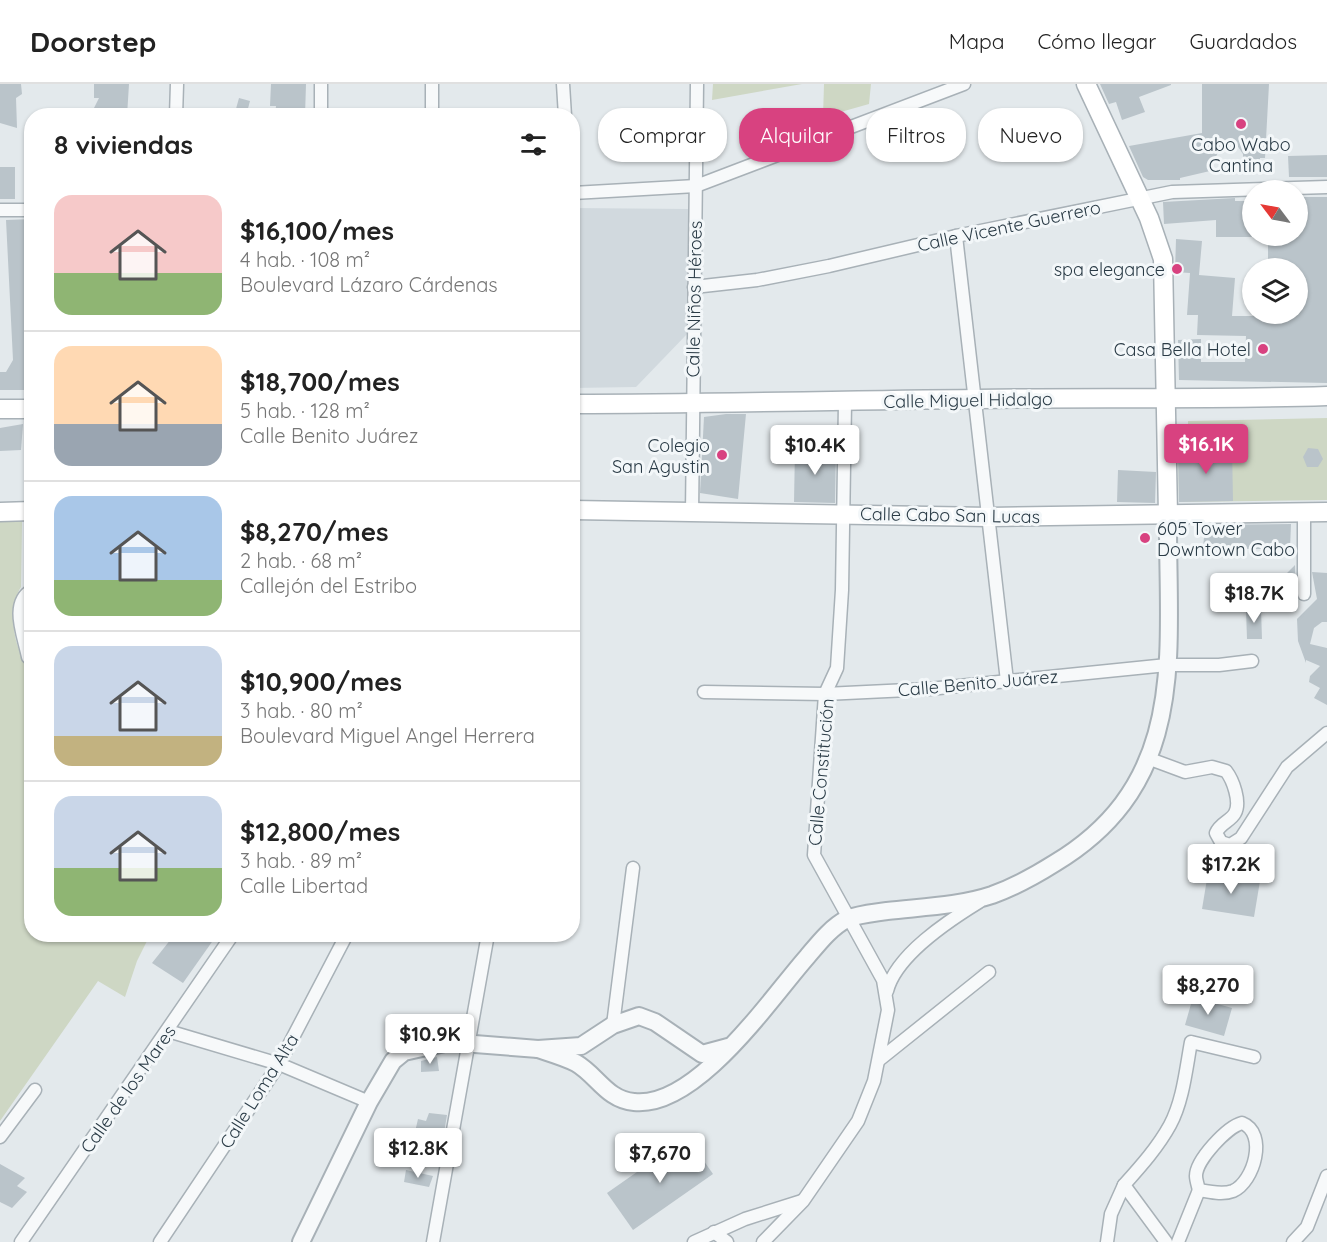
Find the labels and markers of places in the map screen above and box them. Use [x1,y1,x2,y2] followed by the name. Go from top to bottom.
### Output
[1234,117,1248,131] marker: Cabo Wabo Cantina
[1191,133,1291,177] place label: Cabo Wabo Cantina
[1054,258,1165,281] place label: spa elegance
[1170,262,1184,276] marker: spa elegance
[1114,338,1251,361] place label: Casa Bella Hotel
[1256,342,1270,356] marker: Casa Bella Hotel
[1157,424,1255,475] pin: $16.1K
[766,425,864,476] pin: $10.4K
[612,434,710,478] place label: Colegio San Agustin
[715,448,729,462] marker: Colegio San Agustin
[1157,517,1295,561] place label: 605 Tower Downtown Cabo
[1138,531,1152,545] marker: 605 Tower Downtown Cabo
[1205,573,1303,624] pin: $18.7K
[1182,844,1280,895] pin: $17.2K
[1159,965,1257,1016] pin: $8,270
[381,1014,479,1065] pin: $10.9K
[369,1128,467,1179] pin: $12.8K
[611,1133,709,1184] pin: $7,670

